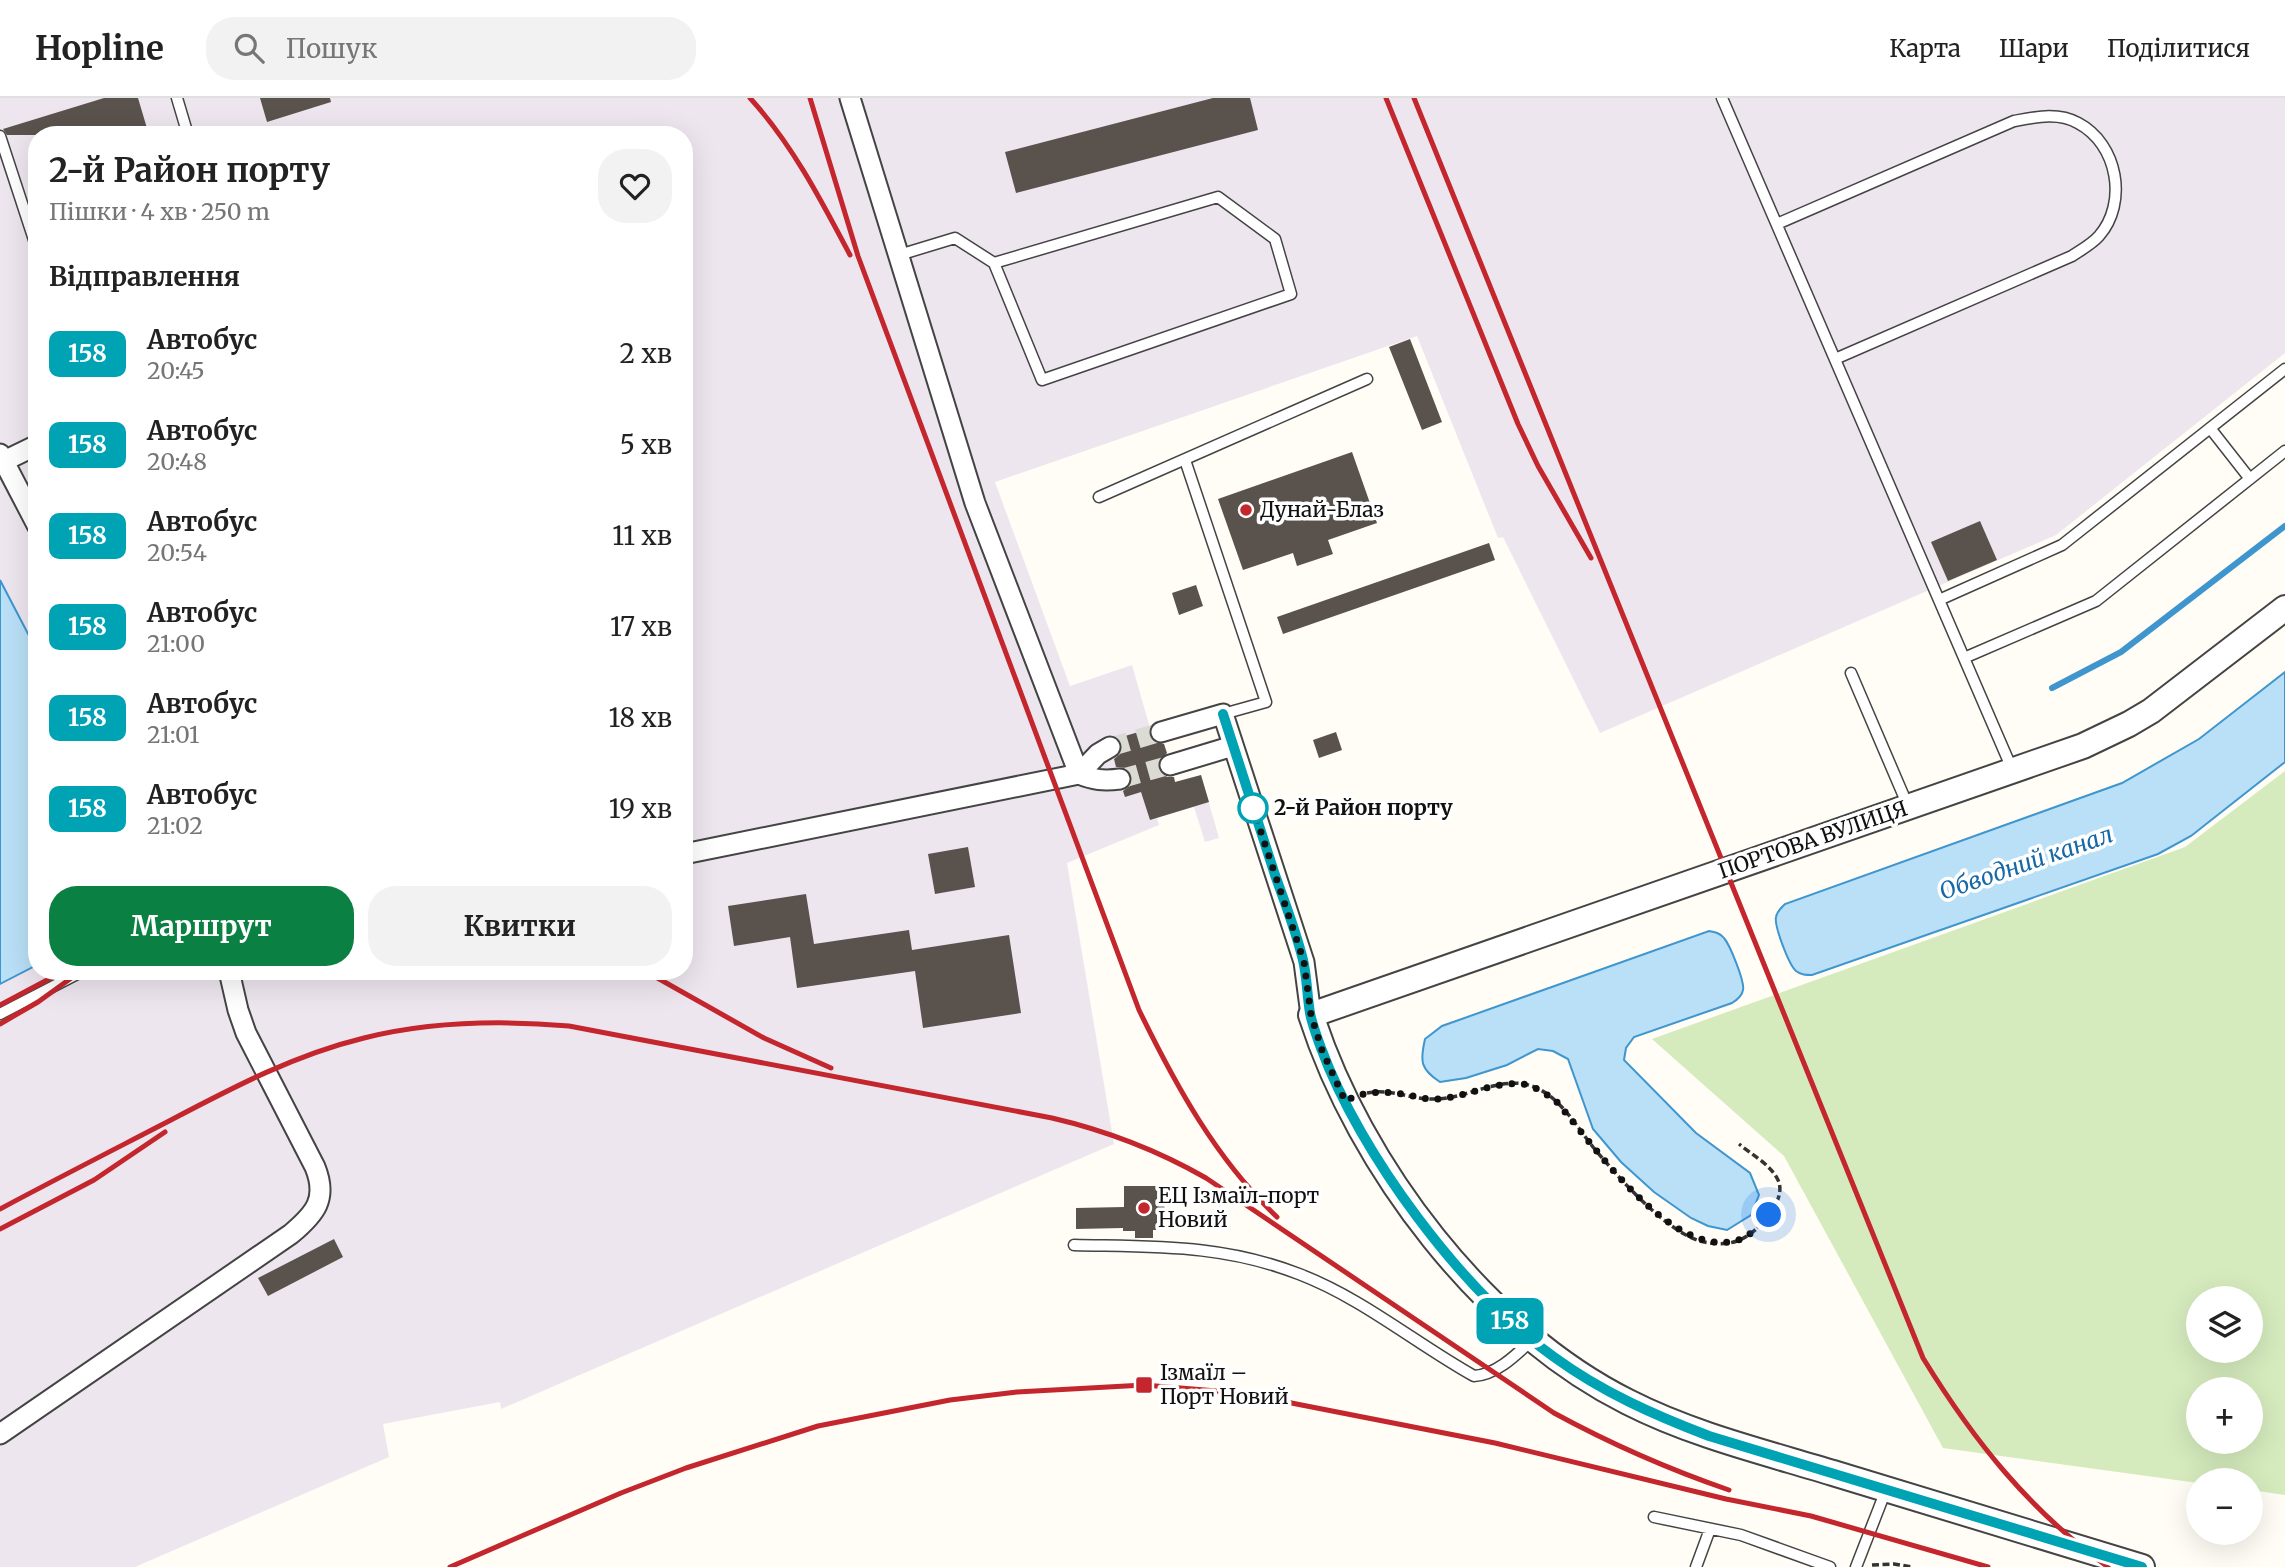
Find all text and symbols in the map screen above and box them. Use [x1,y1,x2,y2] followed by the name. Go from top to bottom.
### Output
[206,17,696,80] search box
[35,28,164,69] text: Hopline
[230,29,268,67] icon: search
[286,32,377,65] text: Пошук
[1889,33,1961,64] text: Карта
[1999,33,2069,64] text: Шари
[2107,33,2250,64] text: Поділитися
[598,149,672,223] button: heart
[49,150,330,191] text: 2-й Район порту
[49,197,270,226] text: Пішки · 4 хв · 250 m
[49,260,240,293] text: Відправлення
[147,323,257,356] text: Автобус
[620,337,672,370] text: 2 хв
[68,338,107,369] text: 158
[147,356,205,385] text: 20:45
[147,414,257,447] text: Автобус
[620,428,672,461] text: 5 хв
[68,429,107,460] text: 158
[147,447,207,476] text: 20:48
[1260,496,1384,523] place label: Дунай-Блаз
[1238,502,1254,518] marker: Дунай-Блаз
[147,505,257,538] text: Автобус
[612,519,672,552] text: 11 хв
[68,520,107,551] text: 158
[147,538,207,567] text: 20:54
[147,596,257,629] text: Автобус
[610,610,672,643] text: 17 хв
[68,611,107,642] text: 158
[147,629,205,658] text: 21:00
[147,687,257,720] text: Автобус
[609,701,672,734] text: 18 хв
[68,702,107,733] text: 158
[147,720,199,749] text: 21:01
[147,778,257,811] text: Автобус
[609,792,672,825] text: 19 хв
[68,793,107,824] text: 158
[1238,793,1268,823] marker: 2-й Район порту
[1274,794,1453,821] place label: 2-й Район порту
[1715,794,1911,885] street label: ПОРТОВА ВУЛИЦЯ
[147,811,203,840] text: 21:02
[1935,819,2116,906] water label: Обводний канал
[49,886,354,966] button: Маршрут
[368,886,672,966] button: Квитки
[1158,1182,1320,1233] place label: ЕЦ Ізмаїл-порт Новий
[1751,1197,1786,1232] your location
[1136,1200,1152,1216] marker: ЕЦ Ізмаїл-порт Новий
[2186,1286,2263,1545] map controls
[2186,1286,2263,1363] button: layers
[1470,1298,1550,1344] line badge: 158
[1490,1305,1530,1336] text: 158
[1160,1359,1289,1410] place label: Ізмаїл – Порт Новий
[1134,1375,1154,1395] marker: Ізмаїл – Порт Новий
[2186,1377,2263,1454] button: +
[2186,1468,2263,1545] button: −

